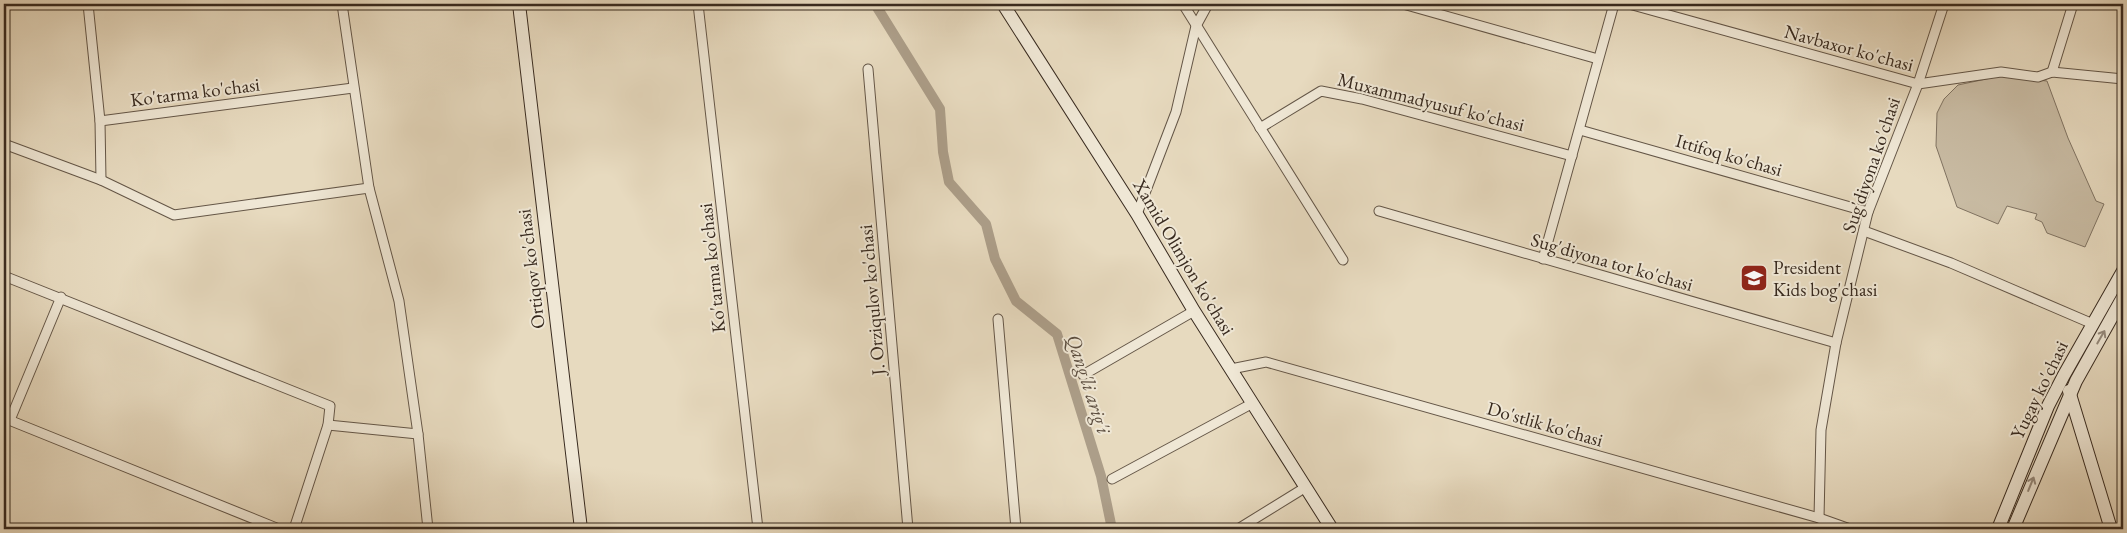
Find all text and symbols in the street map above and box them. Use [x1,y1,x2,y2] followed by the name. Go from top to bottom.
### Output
[1782,19,1917,77] street label: Navbaxor ko'chasi
[1335,67,1527,137] street label: Muxammadyusuf ko'chasi
[129,72,261,112] street label: Ko'tarma ko'chasi
[1836,94,1906,236] street label: Sug'diyona ko'chasi
[1673,128,1786,182] street label: Ittifoq ko'chasi
[1127,173,1241,340] street label: Xamid Olimjon ko'chasi
[693,202,731,334] street label: Ko'tarma ko'chasi
[511,207,551,330] street label: Ortiqov ko'chasi
[853,223,891,378] street label: J. Orziqulov ko'chasi
[1528,227,1696,297] street label: Sug'diyona tor ko'chasi
[1773,255,1878,302] place label: President Kids bog'chasi
[1739,263,1769,293] school or university icon: President Kids bog'chasi
[1061,331,1118,438] water label: Qang'li arig'i
[2096,331,2106,345] one-way arrow
[2004,336,2074,443] street label: Yugay ko'chasi
[1484,396,1606,453] street label: Do'stlik ko'chasi
[2027,477,2037,492] one-way arrow

